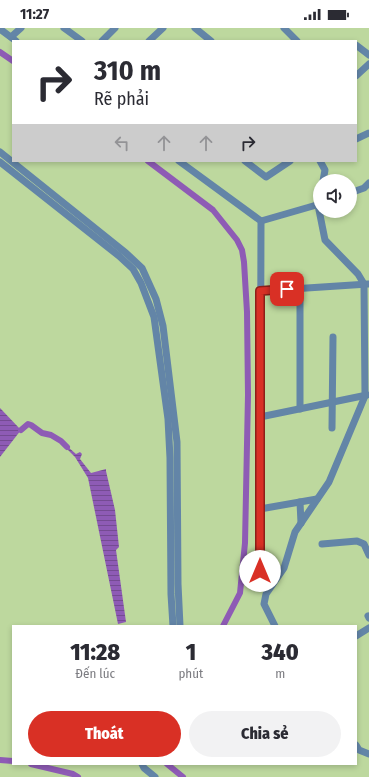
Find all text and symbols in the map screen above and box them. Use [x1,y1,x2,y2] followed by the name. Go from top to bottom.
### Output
[20,5,49,23] text: 11:27
[94,54,161,87] text: 310 m
[28,56,80,108] icon: right
[94,88,149,110] text: Rẽ phải
[111,132,133,154] icon: left
[153,132,175,154] icon: ahead
[195,132,217,154] icon: ahead
[237,132,259,154] icon: right
[313,174,357,218] map controls
[313,174,357,218] button: sound
[270,272,304,306] pin
[276,278,298,300] icon: arrive
[239,550,281,592] position arrow
[70,638,120,666] text: 11:28
[186,638,196,666] text: 1
[261,638,299,666] text: 340
[75,666,115,681] text: Đến lúc
[178,666,203,681] text: phút
[275,666,285,681] text: m
[28,711,181,757] button: Thoát
[189,711,341,757] button: Chia sẻ

